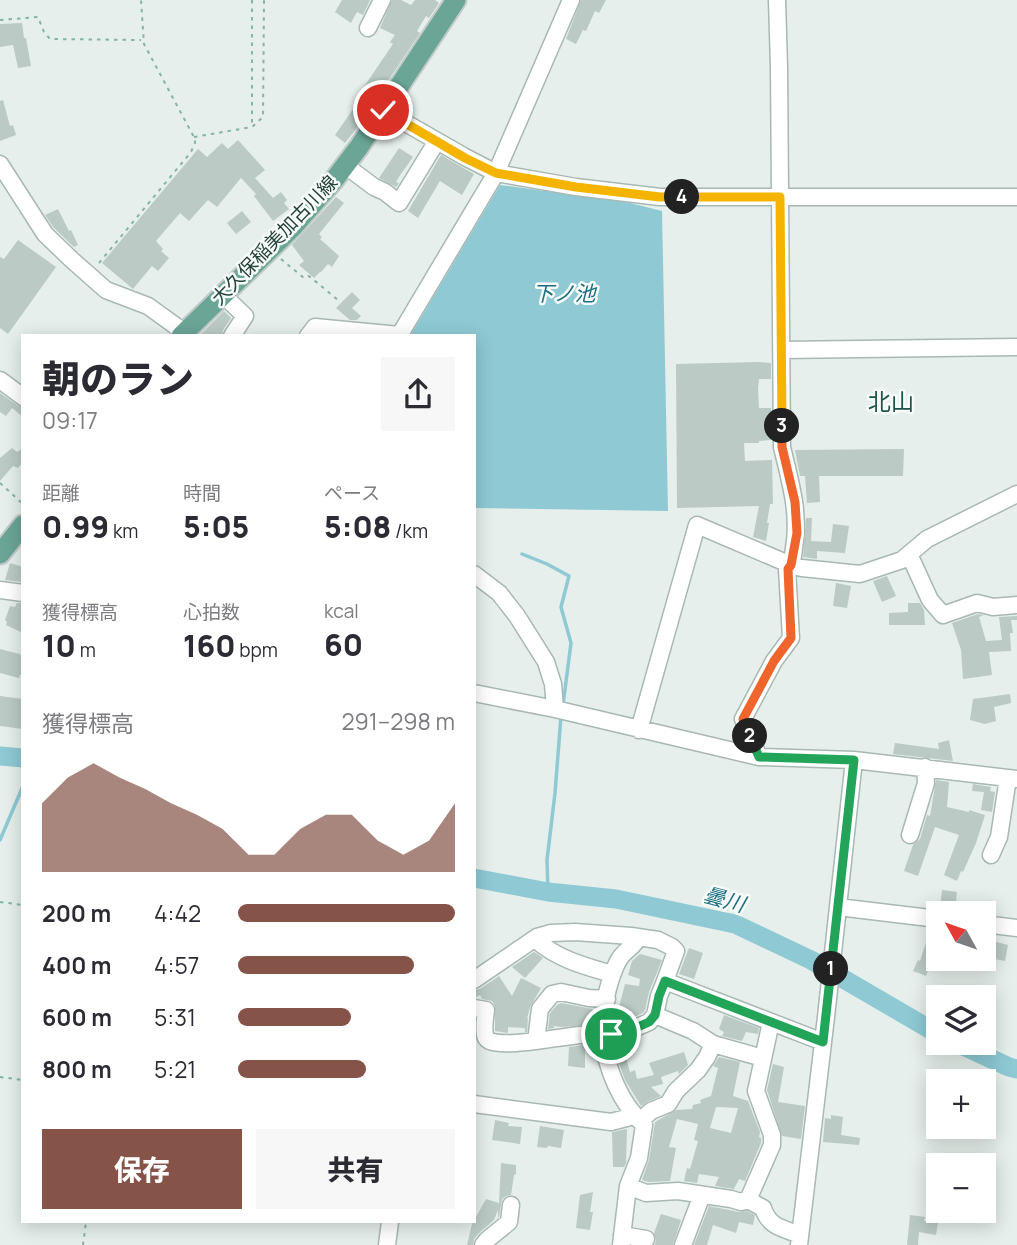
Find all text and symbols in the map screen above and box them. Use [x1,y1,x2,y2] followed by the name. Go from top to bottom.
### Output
[353,80,413,140] pin
[364,91,402,129] icon: check
[205,169,343,311] street label: 大久保稲美加古川線
[664,180,700,214] pin: 4
[676,183,687,209] text: 4
[533,279,597,307] water label: 下ノ池
[42,352,194,404] text: 朝のラン
[381,357,455,431] button: share
[868,385,914,417] district label: 北山
[42,404,98,436] text: 09:17
[764,408,800,444] pin: 3
[776,412,787,438] text: 3
[42,480,80,506] text: 距離
[183,480,221,506] text: 時間
[324,480,380,506] text: ペース
[42,506,109,547] text: 0.99
[183,506,249,547] text: 5:05
[324,506,391,547] text: 5:08
[109,518,138,544] text: km
[391,518,428,544] text: /km
[324,598,359,624] text: kcal
[42,599,118,625] text: 獲得標高
[183,599,240,625] text: 心拍数
[324,624,363,665] text: 60
[42,625,76,666] text: 10
[183,625,236,666] text: 160
[76,637,96,663] text: m
[236,637,278,663] text: bpm
[341,705,455,737] text: 291–298 m
[42,707,134,739] text: 獲得標高
[732,718,768,754] pin: 2
[744,722,755,748] text: 2
[700,880,750,919] water label: 曇川
[42,897,111,929] text: 200 m
[154,897,201,929] text: 4:42
[926,901,996,971] north arrow
[926,901,996,1223] map controls
[42,949,112,981] text: 400 m
[154,949,199,981] text: 4:57
[814,951,848,986] pin: 1
[826,955,835,981] text: 1
[926,985,996,1055] button: layers
[42,1001,112,1033] text: 600 m
[154,1001,196,1033] text: 5:31
[581,1004,641,1064] pin
[592,1015,630,1053] icon: arrive
[42,1053,112,1085] text: 800 m
[154,1053,196,1085] text: 5:21
[926,1069,996,1139] button: +
[42,1129,242,1209] button: 保存
[256,1129,455,1209] button: 共有
[926,1153,996,1223] button: −

